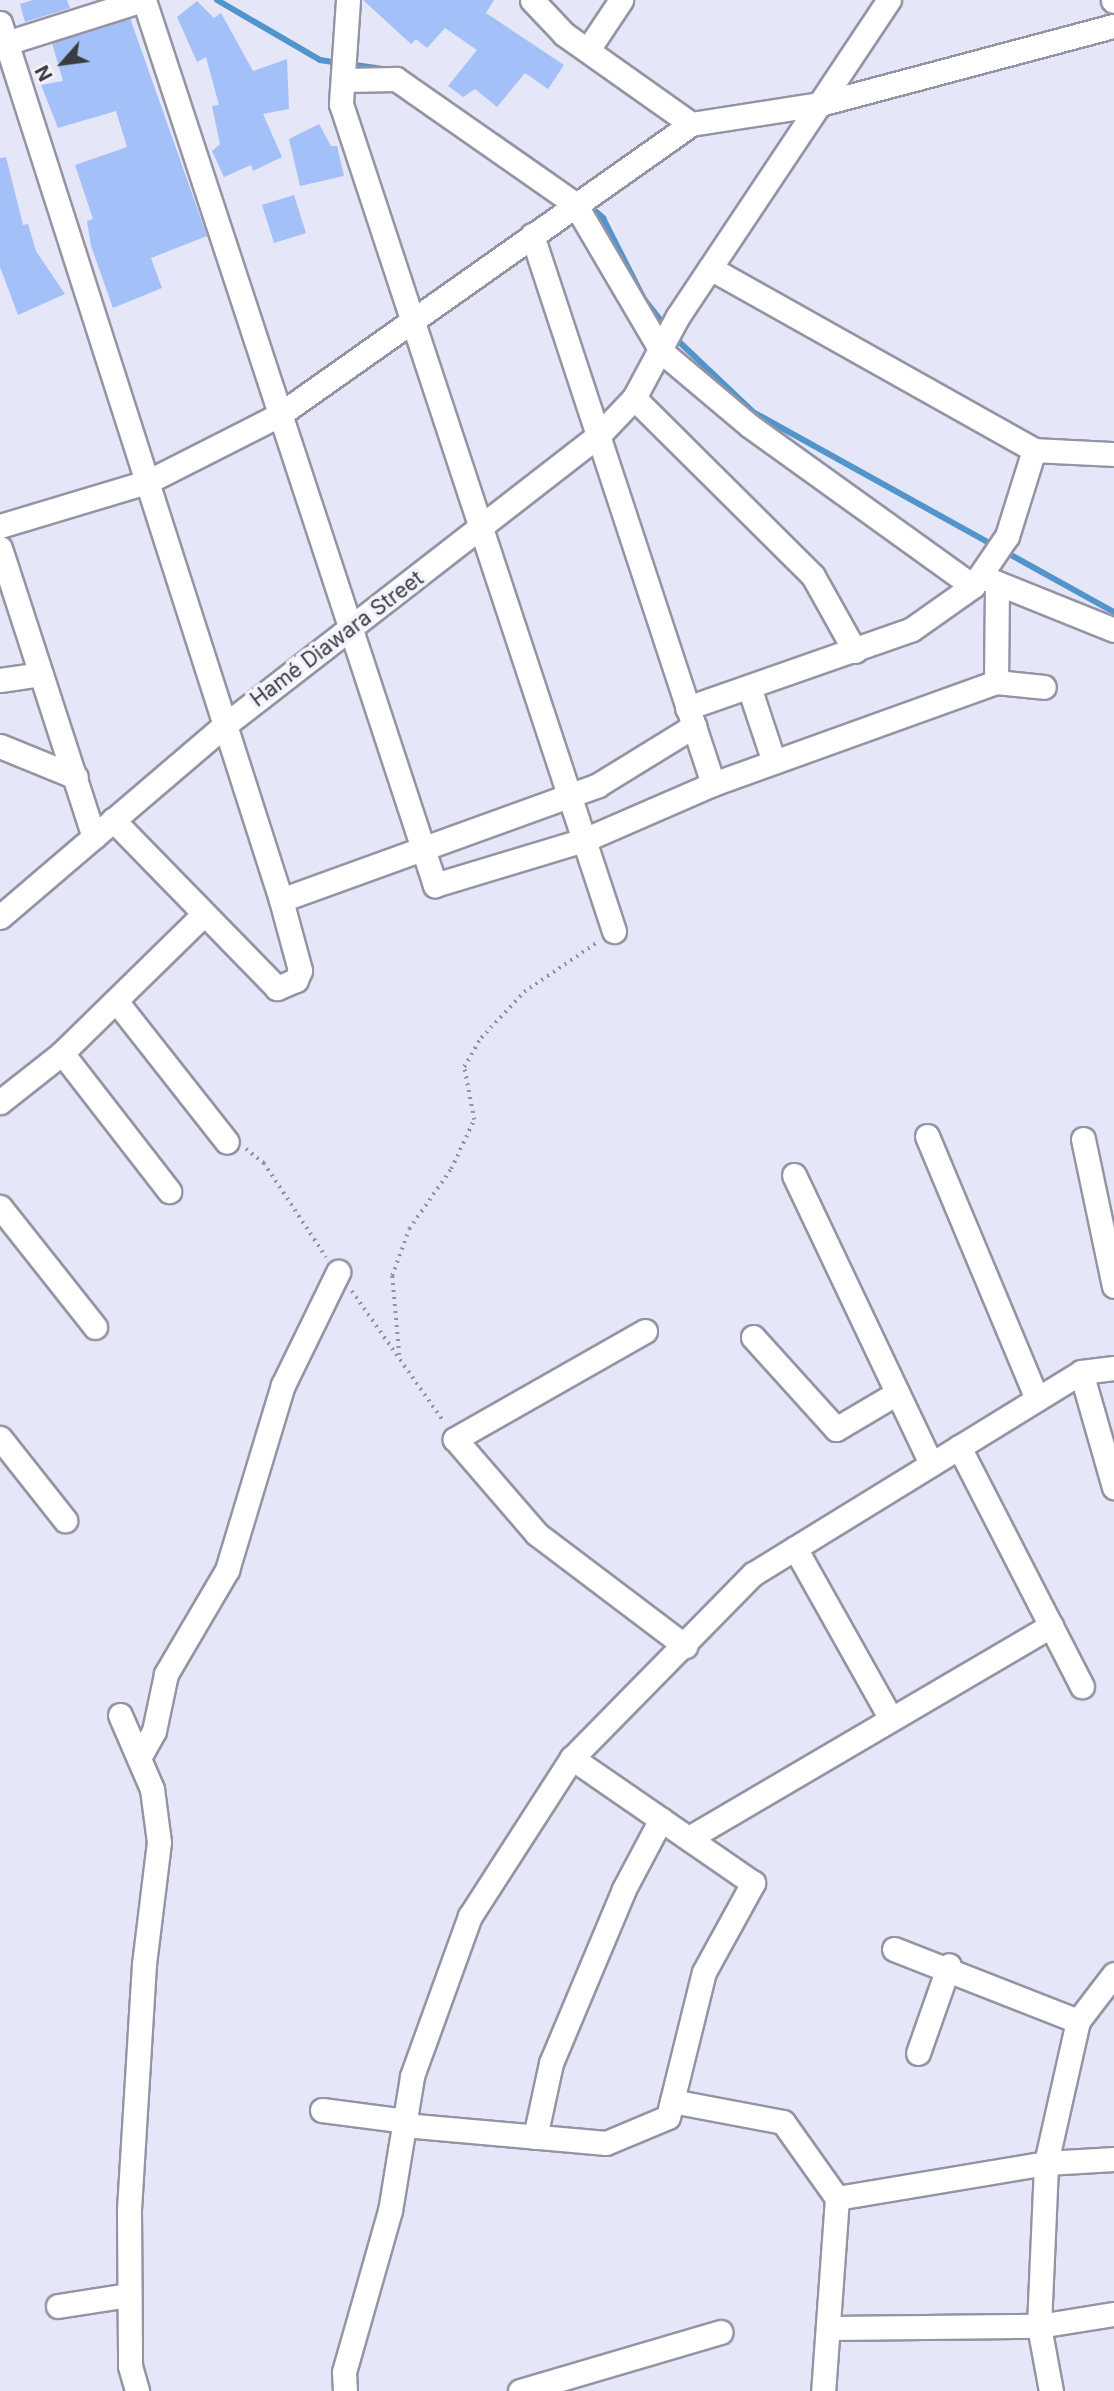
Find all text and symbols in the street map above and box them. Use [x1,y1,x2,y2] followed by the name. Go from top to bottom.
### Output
[28,28,98,98] north arrow
[30,61,58,85] text: N
[246,566,428,712] street label: Hamé Diawara Street

